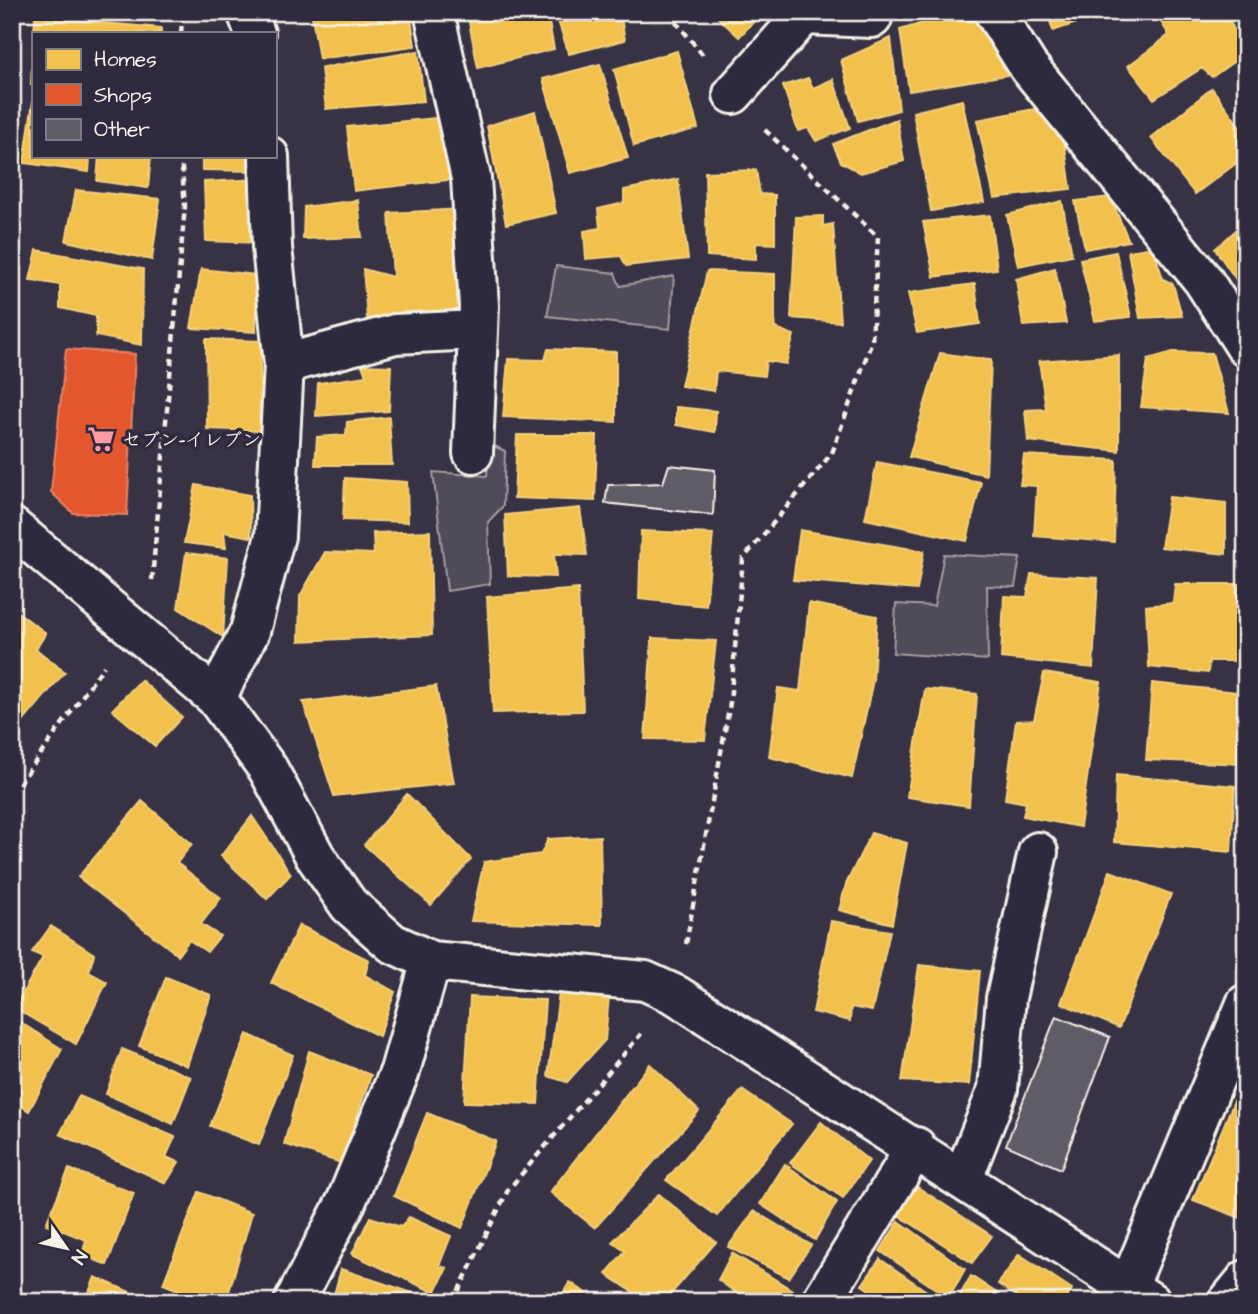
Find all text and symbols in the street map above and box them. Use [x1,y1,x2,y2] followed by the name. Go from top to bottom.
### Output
[32,32,276,158] legend
[94,45,157,74] text: Homes
[94,81,152,111] text: Shops
[94,115,150,144] text: Other
[86,424,116,454] supermarket icon: セブン-イレブン
[122,427,261,454] place label: セブン-イレブン
[32,1212,102,1282] north arrow
[64,1244,93,1269] text: N

